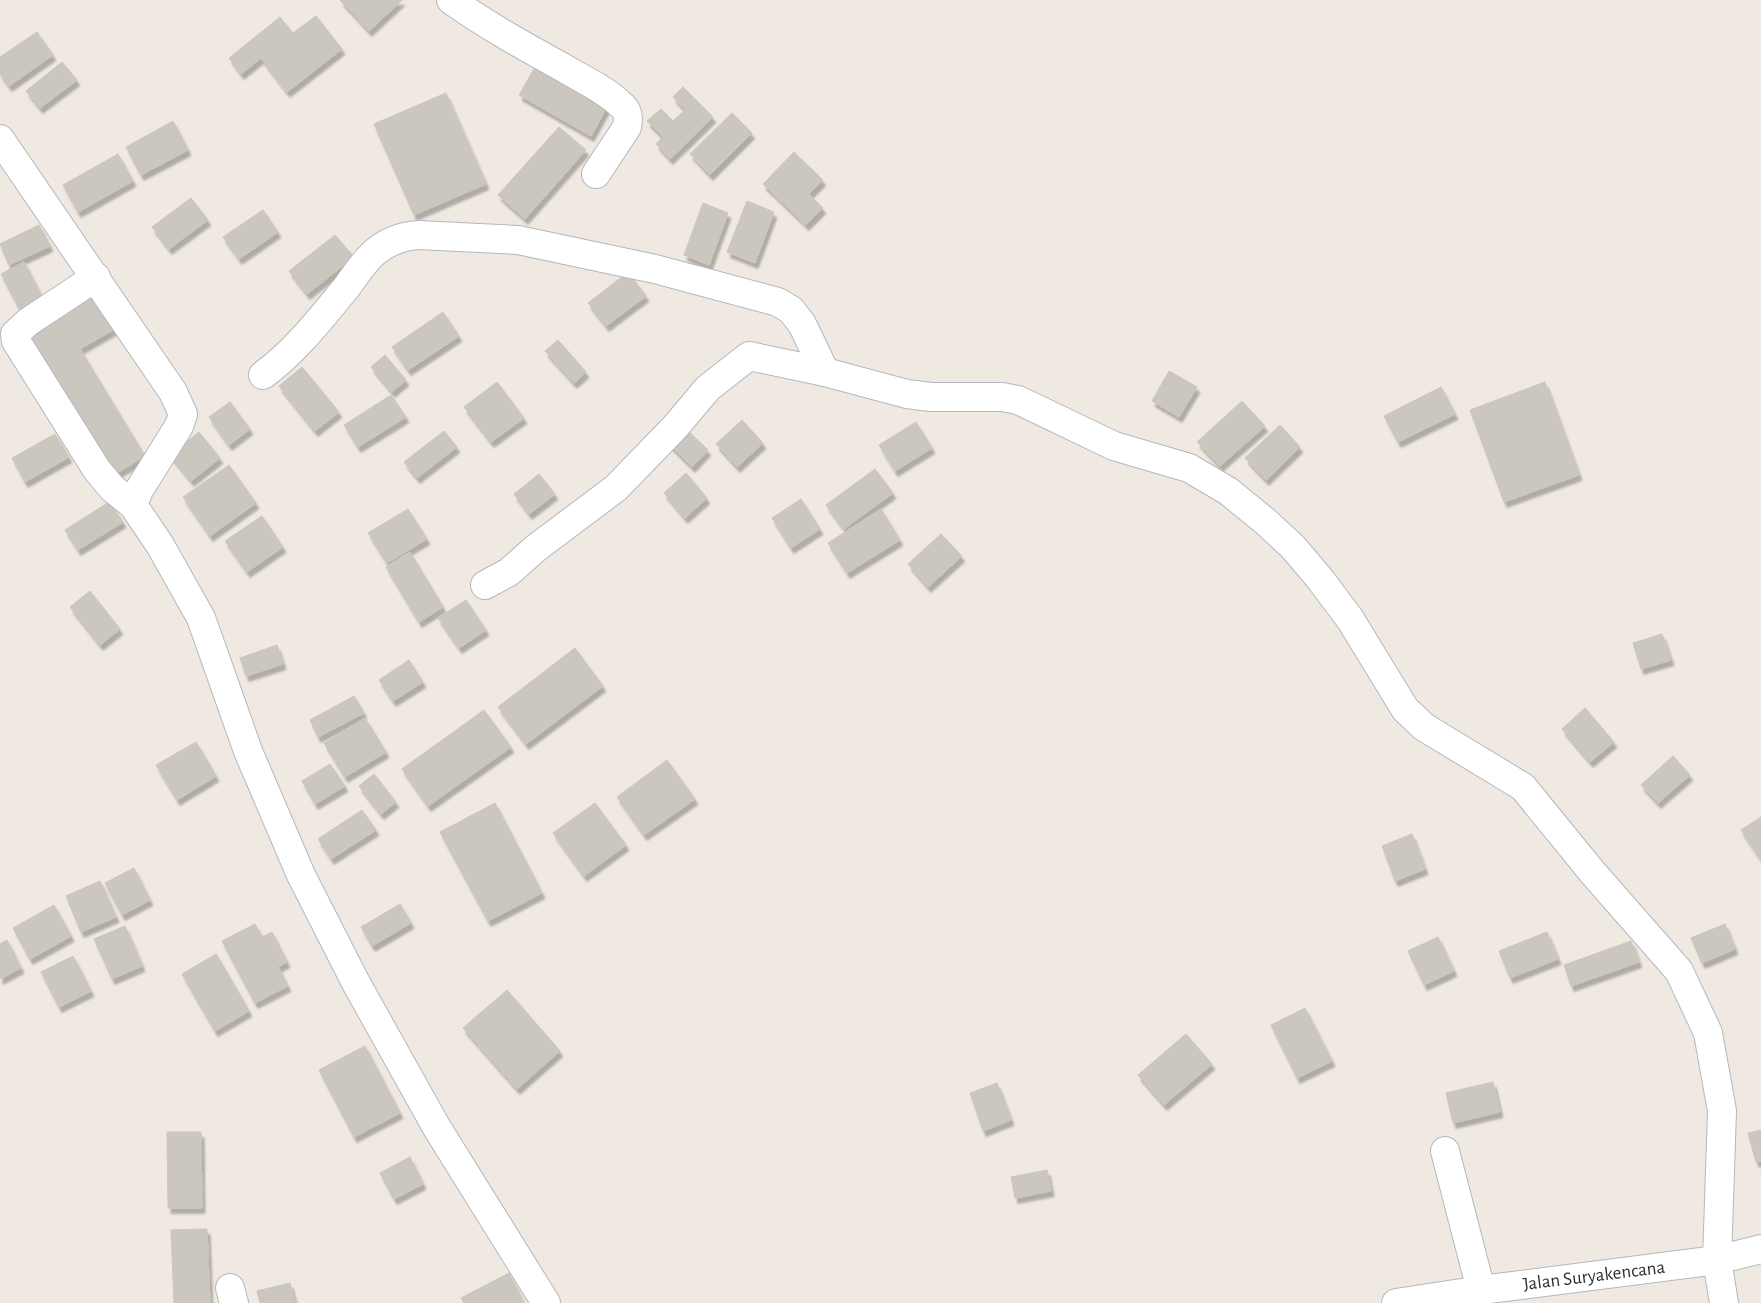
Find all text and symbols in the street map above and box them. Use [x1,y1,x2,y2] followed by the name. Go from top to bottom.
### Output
[1522,1258,1666,1294] street label: Jalan Suryakencana

